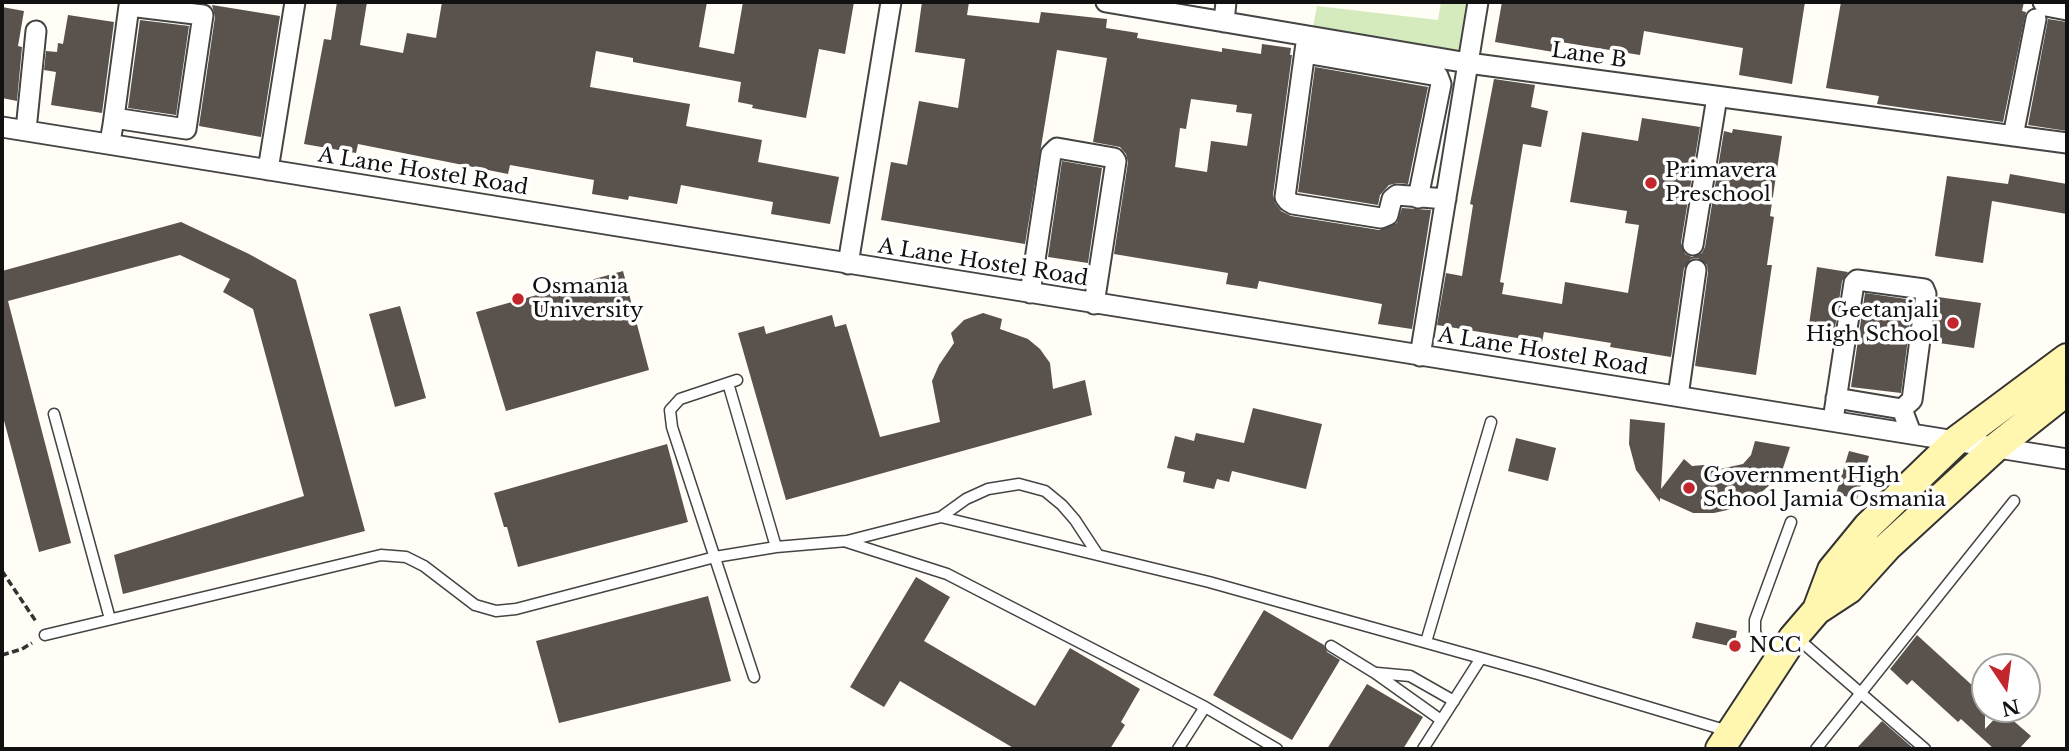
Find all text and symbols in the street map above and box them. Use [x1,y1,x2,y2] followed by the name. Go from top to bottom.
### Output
[1550,38,1628,74] street label: Lane B
[316,143,530,201] street label: A Lane Hostel Road
[1665,158,1776,208] place label: Primavera Preschool
[1643,175,1659,191] marker: Primavera Preschool
[876,234,1090,292] street label: A Lane Hostel Road
[532,274,643,324] place label: Osmania University
[510,291,526,307] marker: Osmania University
[1806,298,1939,348] place label: Geetanjali High School
[1945,315,1961,331] marker: Geetanjali High School
[1436,323,1650,381] street label: A Lane Hostel Road
[1703,463,1946,513] place label: Government High School Jamia Osmania
[1681,480,1697,496] marker: Government High School Jamia Osmania
[1749,633,1801,659] place label: NCC
[1727,638,1743,654] marker: NCC
[1971,653,2041,723] north arrow
[1999,694,2022,720] text: N

